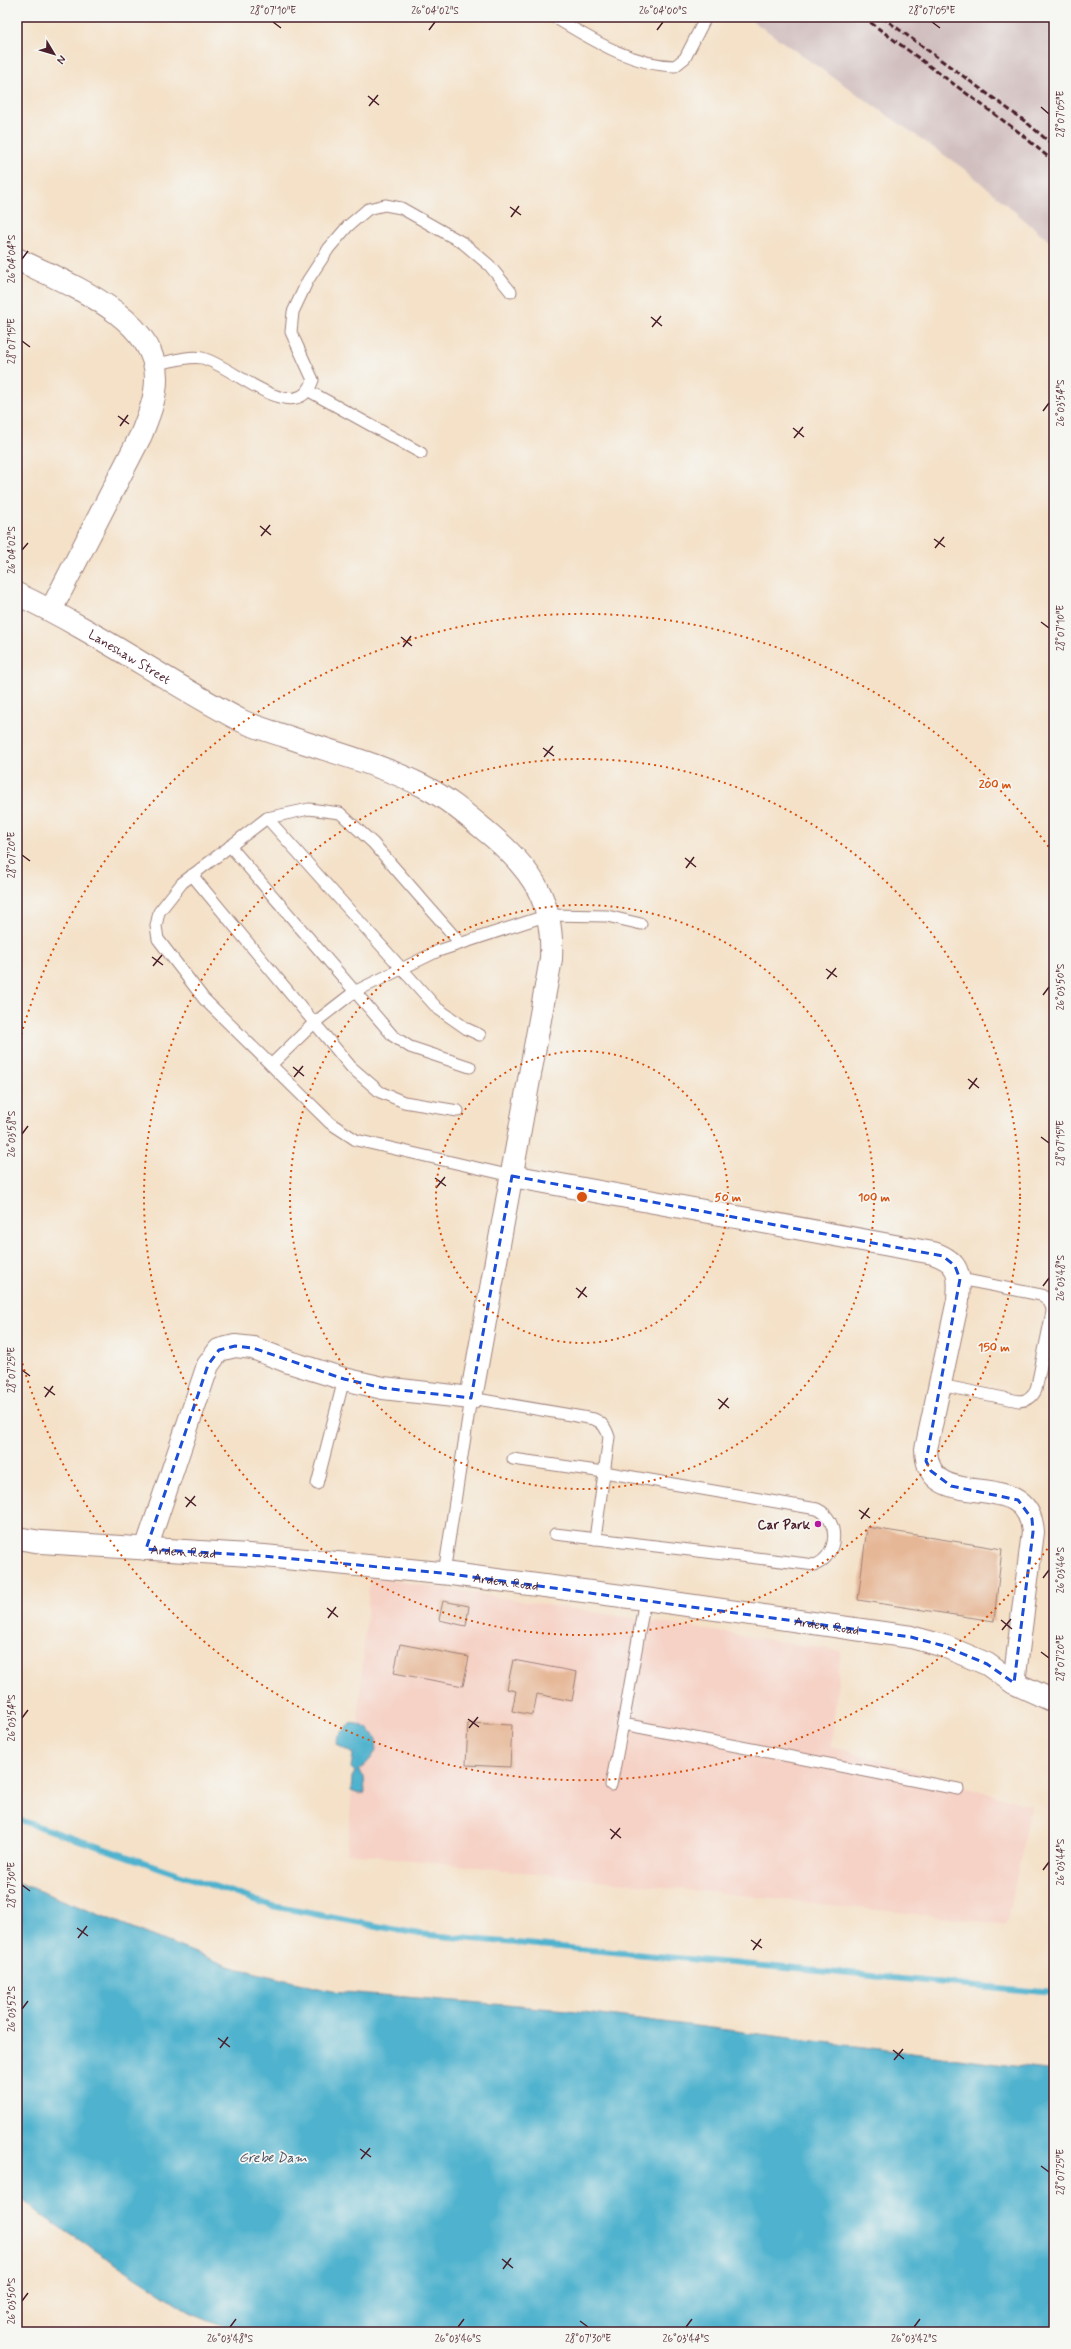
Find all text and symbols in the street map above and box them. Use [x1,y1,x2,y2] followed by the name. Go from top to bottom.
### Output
[250,4,296,18] text: 28°07'10"E
[411,4,459,18] text: 26°04'02"S
[639,4,687,18] text: 26°04'00"S
[909,4,956,18] text: 28°07'05"E
[34,34,74,74] north arrow
[53,52,69,67] text: N
[1054,90,1068,137] text: 28°07'05"E
[5,234,19,283] text: 26°04'04"S
[5,318,19,364] text: 28°07'15"E
[1054,379,1068,427] text: 26°03'54"S
[5,526,19,574] text: 26°04'02"S
[1054,605,1068,651] text: 28°07'10"E
[85,626,174,689] street label: Laneshaw Street
[979,777,1012,793] text: 200 m
[5,832,19,878] text: 28°07'20"E
[1054,963,1068,1010] text: 26°03'50"S
[5,1110,19,1157] text: 26°03'58"S
[1054,1120,1068,1166] text: 28°07'15"E
[575,1190,589,1204] centre of rings
[715,1190,742,1206] text: 50 m
[858,1190,891,1206] text: 100 m
[1054,1254,1068,1301] text: 26°03'48"S
[978,1340,1010,1356] text: 150 m
[5,1347,19,1393] text: 28°07'25"E
[758,1517,811,1534] place label: Car Park
[813,1519,823,1529] marker: Car Park
[150,1542,217,1563] street label: Arden Road
[1054,1546,1068,1593] text: 26°03'46"S
[472,1570,539,1595] street label: Arden Road
[793,1613,860,1640] street label: Arden Road
[1054,1635,1068,1681] text: 28°07'20"E
[5,1694,19,1742] text: 26°03'54"S
[1054,1838,1068,1885] text: 26°03'44"S
[5,1862,19,1908] text: 28°07'30"E
[5,1985,19,2032] text: 26°03'52"S
[239,2149,307,2167] water label: Grebe Dam
[1054,2149,1068,2195] text: 28°07'25"E
[5,2277,19,2324] text: 26°03'50"S
[207,2332,254,2346] text: 26°03'48"S
[435,2332,482,2346] text: 26°03'46"S
[565,2332,611,2346] text: 28°07'30"E
[663,2332,710,2346] text: 26°03'44"S
[891,2332,937,2346] text: 26°03'42"S

